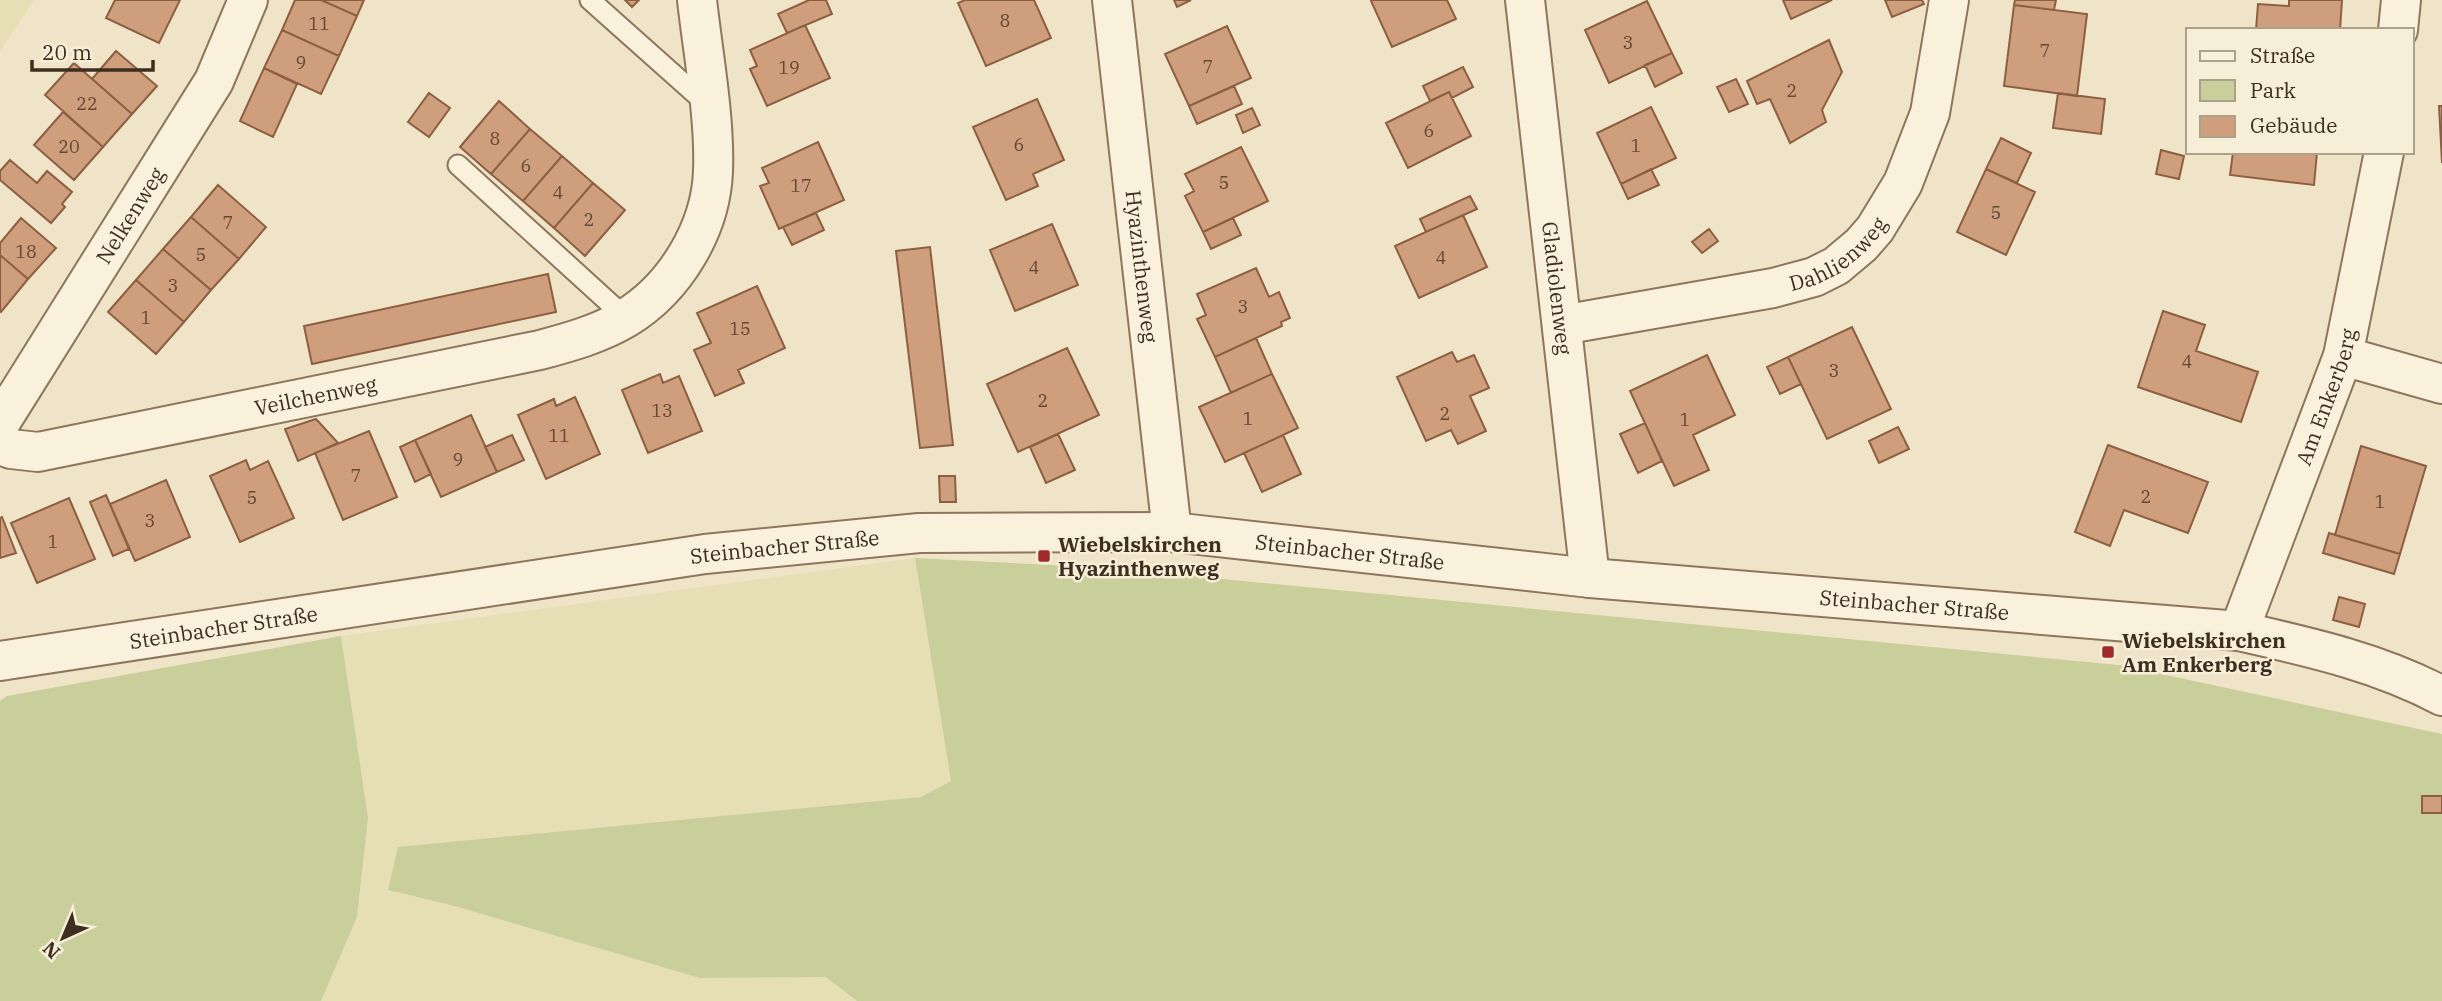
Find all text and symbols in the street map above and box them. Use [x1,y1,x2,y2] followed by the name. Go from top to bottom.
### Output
[1000,9,1010,32] house number: 8
[308,12,330,35] house number: 11
[32,28,152,72] scale bar
[2186,28,2414,154] legend
[1623,31,1633,54] house number: 3
[42,38,92,66] text: 20 m
[2040,39,2050,62] house number: 7
[2250,41,2315,69] text: Straße
[296,51,306,74] house number: 9
[1203,55,1213,78] house number: 7
[778,56,800,79] house number: 19
[2250,76,2297,104] text: Park
[1787,79,1797,102] house number: 2
[76,92,98,115] house number: 22
[2250,111,2338,139] text: Gebäude
[1424,119,1434,142] house number: 6
[490,127,500,150] house number: 8
[1014,133,1024,156] house number: 6
[1631,134,1641,157] house number: 1
[58,135,80,158] house number: 20
[521,154,531,177] house number: 6
[89,161,171,269] street label: Nelkenweg
[1219,171,1229,194] house number: 5
[790,174,812,197] house number: 17
[553,181,563,204] house number: 4
[1120,188,1165,345] street label: Hyazinthenweg
[1991,201,2001,224] house number: 5
[584,208,594,231] house number: 2
[223,211,233,234] house number: 7
[1786,211,1893,297] street label: Dahlienweg
[1536,220,1579,357] street label: Gladiolenweg
[15,240,37,263] house number: 18
[196,243,206,266] house number: 5
[1436,246,1446,269] house number: 4
[1029,256,1039,279] house number: 4
[168,274,178,297] house number: 3
[1238,295,1248,318] house number: 3
[141,306,151,329] house number: 1
[729,317,751,340] house number: 15
[2289,325,2362,469] street label: Am Enkerberg
[2182,350,2192,373] house number: 4
[1829,359,1839,382] house number: 3
[252,369,380,422] street label: Veilchenweg
[1038,389,1048,412] house number: 2
[651,399,673,422] house number: 13
[1440,402,1450,425] house number: 2
[1243,407,1253,430] house number: 1
[1680,408,1690,431] house number: 1
[548,424,570,447] house number: 11
[453,448,463,471] house number: 9
[351,464,361,487] house number: 7
[2141,485,2151,508] house number: 2
[247,486,257,509] house number: 5
[2375,490,2385,513] house number: 1
[145,509,155,532] house number: 3
[688,523,880,570] street label: Steinbacher Straße
[1254,527,1446,576] street label: Steinbacher Straße
[48,530,58,553] house number: 1
[1058,530,1222,582] place label: Wiebelskirchen Hyazinthenweg
[1036,548,1052,564] marker: Wiebelskirchen Hyazinthenweg
[1818,583,2010,626] street label: Steinbacher Straße
[127,599,319,655] street label: Steinbacher Straße
[2122,626,2286,678] place label: Wiebelskirchen Am Enkerberg
[2100,644,2116,660] marker: Wiebelskirchen Am Enkerberg
[28,903,98,973] north arrow
[37,936,65,964] text: N

